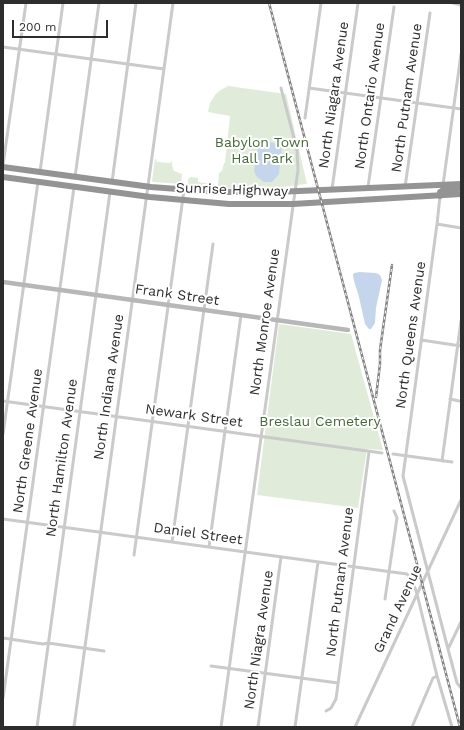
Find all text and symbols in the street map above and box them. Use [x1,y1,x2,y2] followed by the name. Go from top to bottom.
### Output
[14,12,110,38] scale bar
[19,20,56,34] text: 200 m
[315,20,353,170] street label: North Niagara Avenue
[351,22,389,170] street label: North Ontario Avenue
[388,22,426,174] street label: North Putnam Avenue
[215,135,309,168] park label: Babylon Town Hall Park
[176,180,288,200] street label: Sunrise Highway
[246,247,284,397] street label: North Monroe Avenue
[392,260,430,410] street label: North Queens Avenue
[134,281,220,309] street label: Frank Street
[90,313,128,461] street label: North Indiana Avenue
[10,368,46,514] street label: North Greene Avenue
[43,378,81,538] street label: North Hamilton Avenue
[144,401,244,431] street label: Newark Street
[259,414,381,430] park label: Breslau Cemetery
[322,506,358,658] street label: North Putnam Avenue
[152,519,244,549] street label: Daniel Street
[370,562,426,656] street label: Grand Avenue
[241,569,277,711] street label: North Niagra Avenue

